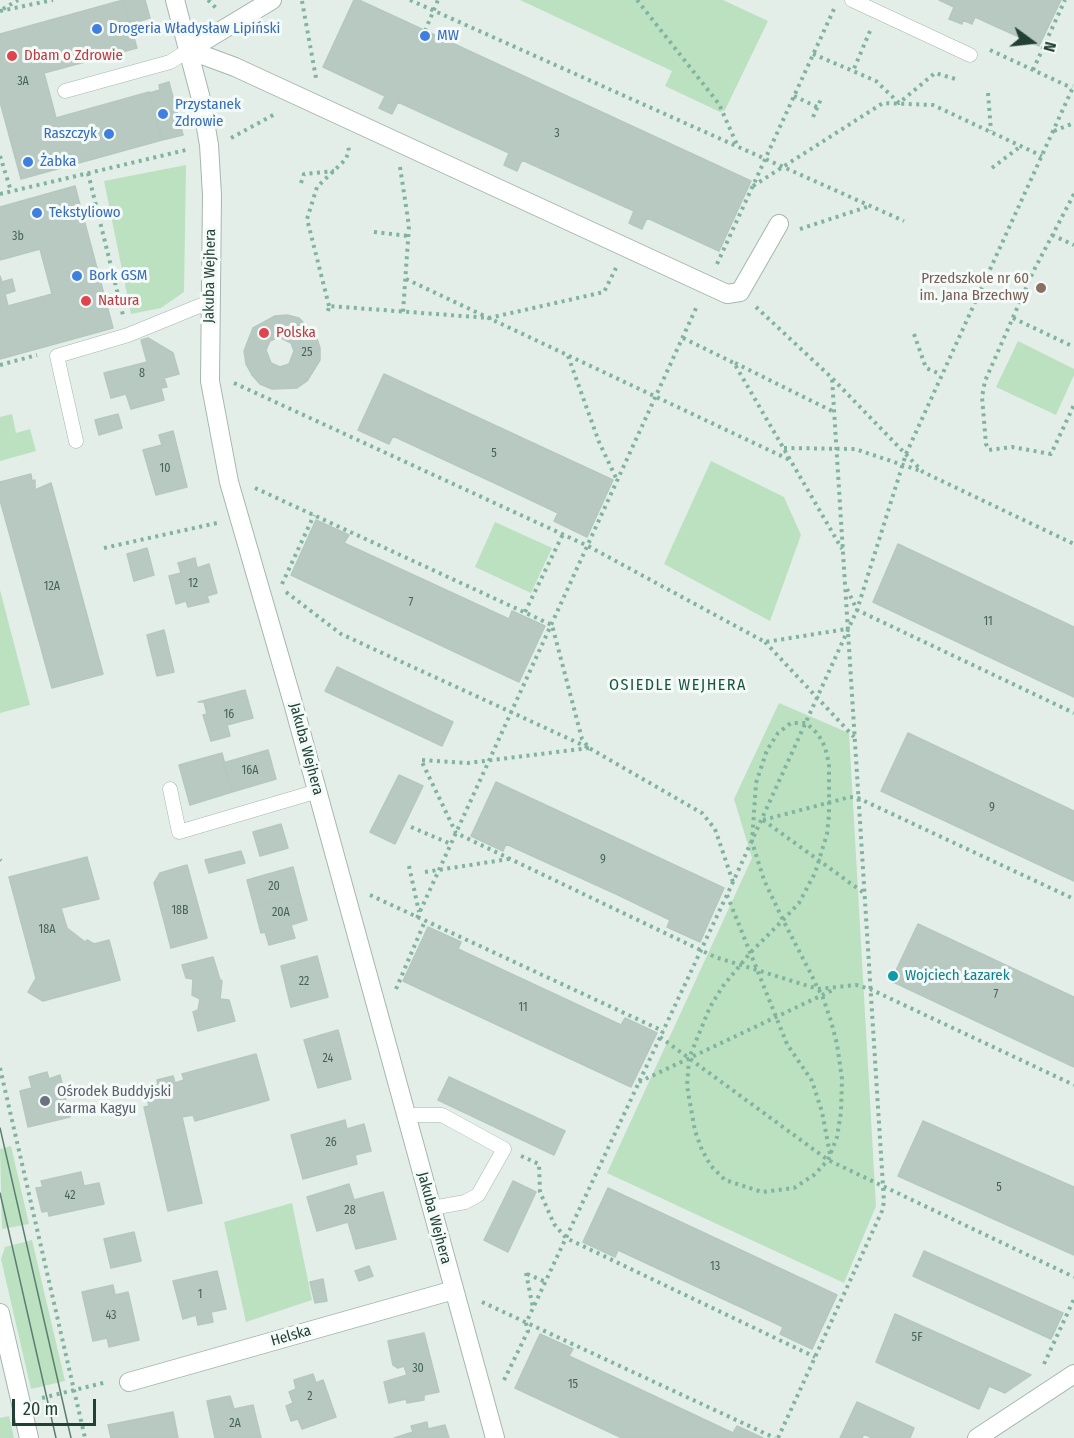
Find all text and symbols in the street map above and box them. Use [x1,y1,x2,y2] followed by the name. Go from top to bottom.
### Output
[1002,12,1062,72] north arrow
[109,20,280,38] place label: Drogeria Władysław Lipiński
[90,22,104,36] marker: Drogeria Władysław Lipiński
[437,27,459,45] place label: MW
[418,29,432,43] marker: MW
[1039,40,1060,54] text: N
[24,47,123,65] place label: Dbam o Zdrowie
[5,49,19,63] marker: Dbam o Zdrowie
[17,75,29,89] house number: 3A
[175,96,241,131] place label: Przystanek Zdrowie
[156,107,170,121] marker: Przystanek Zdrowie
[43,125,97,143] place label: Raszczyk
[102,127,116,141] marker: Raszczyk
[554,127,560,141] house number: 3
[40,153,76,171] place label: Żabka
[21,155,35,169] marker: Żabka
[49,204,121,222] place label: Tekstyliowo
[30,206,44,220] marker: Tekstyliowo
[200,229,220,323] street label: Jakuba Wejhera
[12,230,24,244] house number: 3b
[89,267,147,285] place label: Bork GSM
[70,269,84,283] marker: Bork GSM
[919,270,1029,305] place label: Przedszkole nr 60 im. Jana Brzechwy
[1034,281,1048,295] marker: Przedszkole nr 60 im. Jana Brzechwy
[98,292,139,310] place label: Natura
[79,294,93,308] marker: Natura
[276,324,316,342] place label: Polska
[257,326,271,340] marker: Polska
[302,346,312,360] house number: 25
[139,367,145,381] house number: 8
[491,447,497,461] house number: 5
[160,462,170,476] house number: 10
[188,577,198,591] house number: 12
[44,580,60,594] house number: 12A
[409,596,413,610] house number: 7
[983,615,993,629] house number: 11
[609,676,747,696] district label: OSIEDLE WEJHERA
[285,701,327,797] street label: Jakuba Wejhera
[224,708,234,722] house number: 16
[242,764,258,778] house number: 16A
[989,801,995,815] house number: 9
[600,853,606,867] house number: 9
[268,880,280,894] house number: 20
[171,904,189,918] house number: 18B
[272,906,290,920] house number: 20A
[39,923,55,937] house number: 18A
[905,967,1010,985] place label: Wojciech Łazarek
[886,969,900,983] marker: Wojciech Łazarek
[299,975,309,989] house number: 22
[994,988,998,1002] house number: 7
[518,1001,528,1015] house number: 11
[323,1052,333,1066] house number: 24
[57,1083,171,1118] place label: Ośrodek Buddyjski Karma Kagyu
[38,1094,52,1108] marker: Ośrodek Buddyjski Karma Kagyu
[325,1136,337,1150] house number: 26
[413,1170,455,1266] street label: Jakuba Wejhera
[996,1181,1002,1195] house number: 5
[65,1189,75,1203] house number: 42
[344,1204,356,1218] house number: 28
[710,1260,720,1274] house number: 13
[198,1288,202,1302] house number: 1
[105,1309,117,1323] house number: 43
[269,1322,313,1350] street label: Helska
[912,1331,922,1345] house number: 5F
[412,1362,424,1376] house number: 30
[568,1378,578,1392] house number: 15
[15,1387,99,1425] scale bar
[307,1390,313,1404] house number: 2
[23,1398,58,1420] text: 20 m
[229,1417,241,1431] house number: 2A

